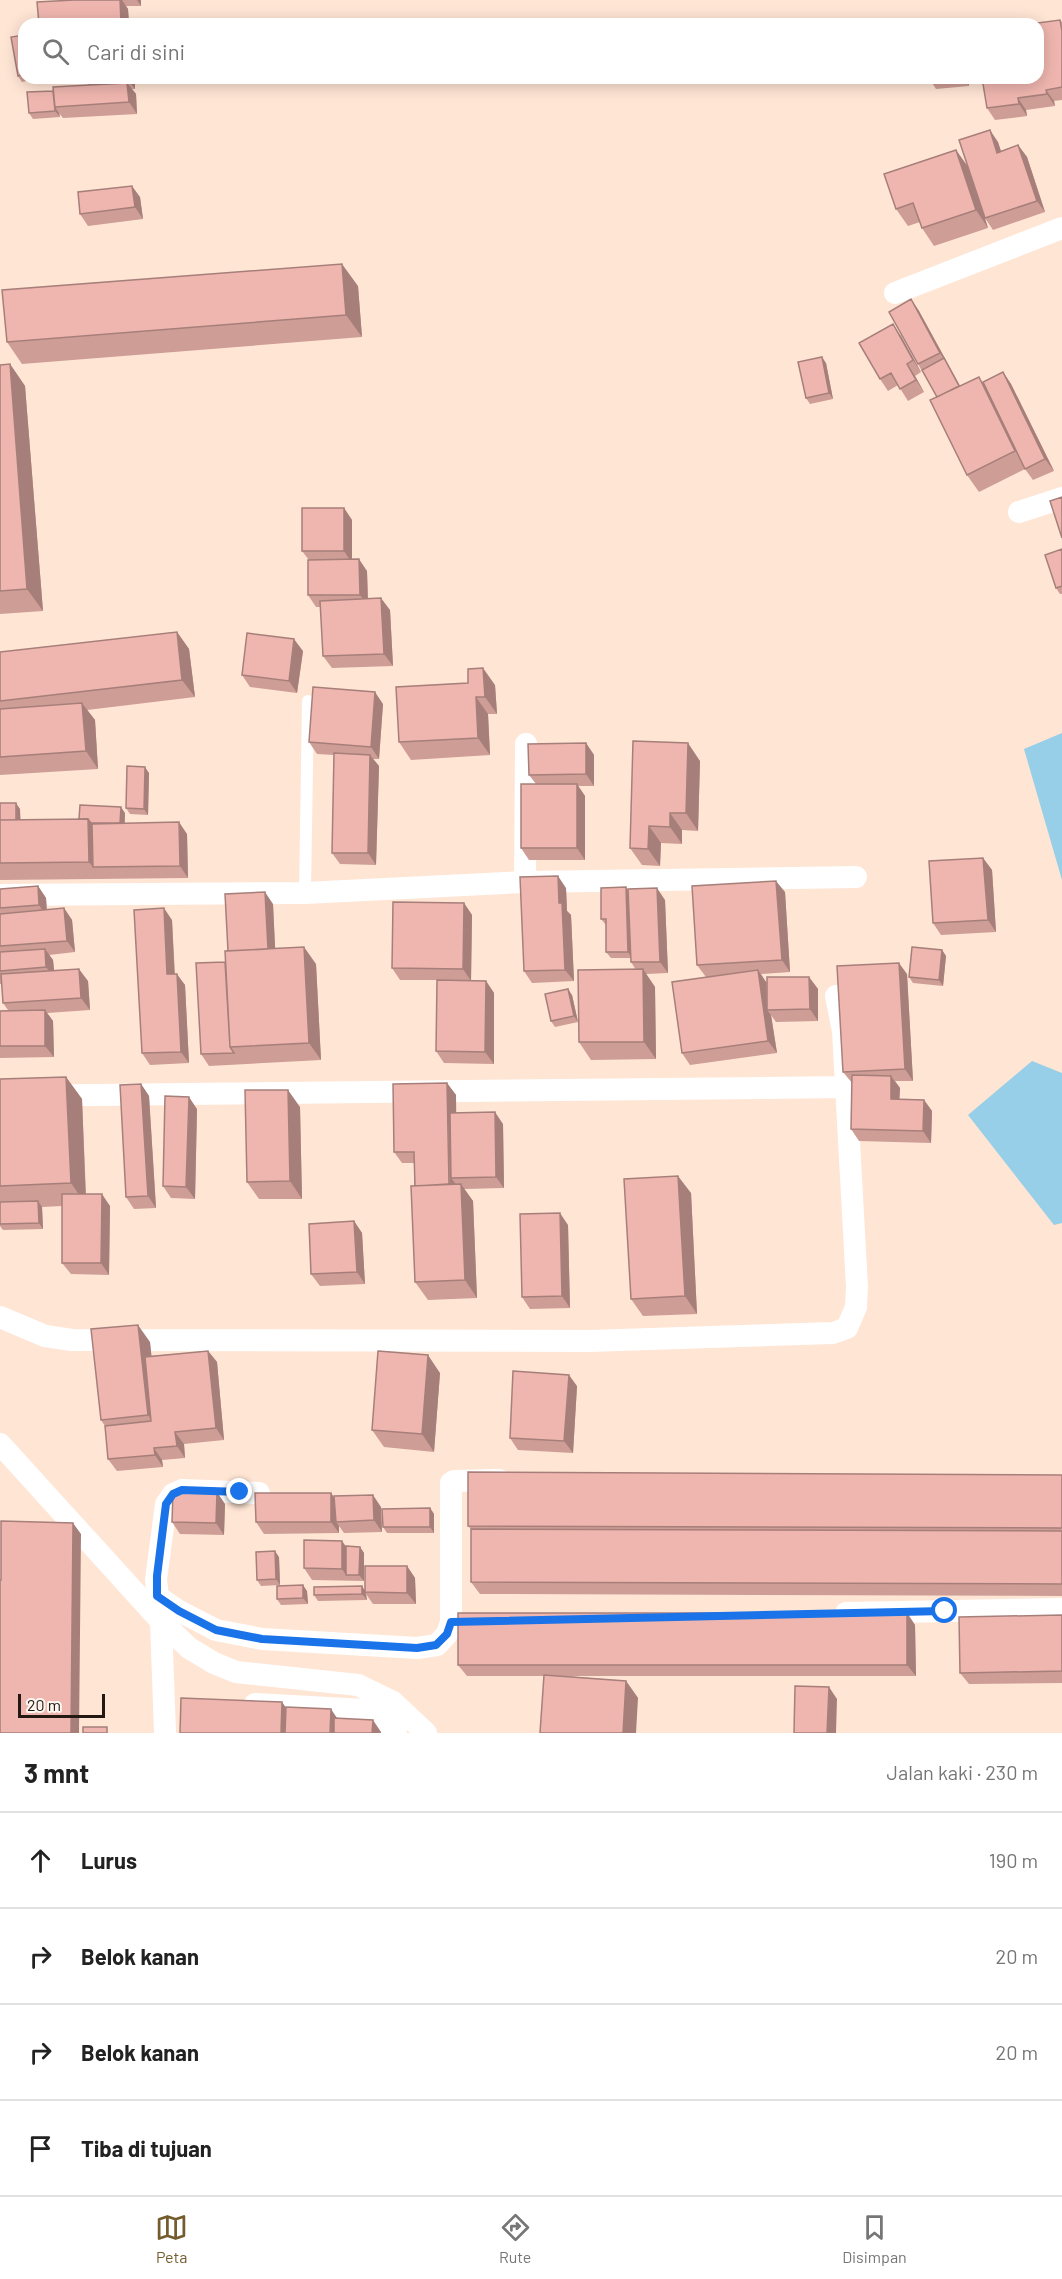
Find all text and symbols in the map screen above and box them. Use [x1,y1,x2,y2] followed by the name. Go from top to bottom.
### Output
[18,18,1044,84] search box
[39,35,72,68] icon: search
[87,38,185,64] text: Cari di sini
[226,1478,252,1504] route end
[931,1597,957,1623] route start
[18,1691,105,1718] scale bar
[27,1695,61,1714] text: 20 m
[24,1757,89,1788] text: 3 mnt
[887,1760,1038,1784] text: Jalan kaki · 230 m
[24,1844,57,1877] icon: ahead
[81,1847,137,1873] text: Lurus
[989,1848,1038,1872] text: 190 m
[24,1940,57,1973] icon: right
[81,1943,199,1969] text: Belok kanan
[995,1944,1038,1968] text: 20 m
[24,2036,57,2069] icon: right
[81,2039,199,2065] text: Belok kanan
[995,2040,1038,2064] text: 20 m
[24,2132,57,2165] icon: arrive
[81,2135,212,2161] text: Tiba di tujuan
[155,2211,188,2266] tab: Peta
[499,2211,532,2266] tab: Rute
[842,2211,907,2266] tab: Disimpan

